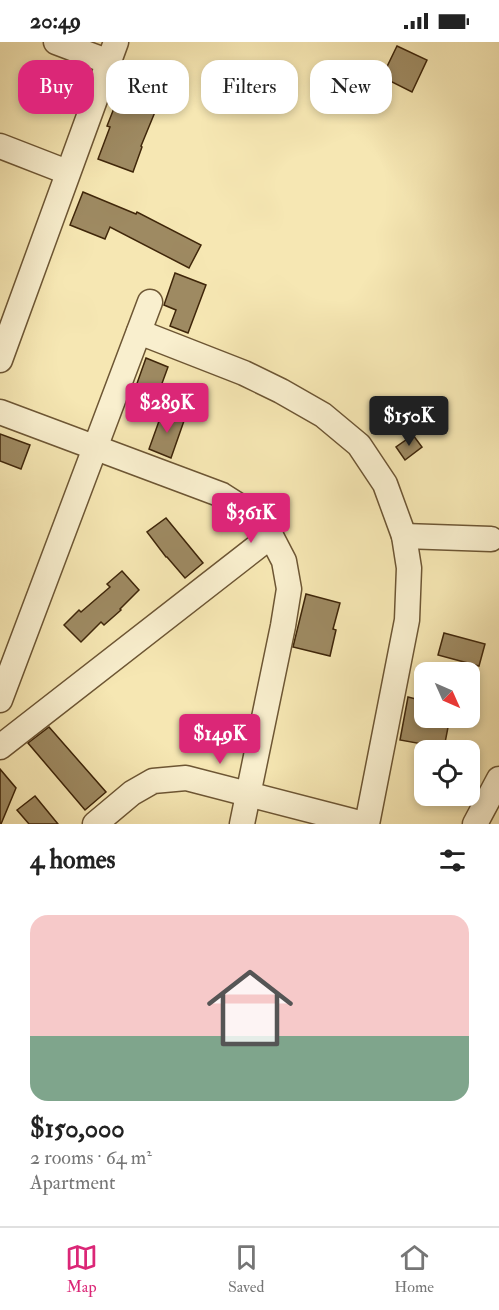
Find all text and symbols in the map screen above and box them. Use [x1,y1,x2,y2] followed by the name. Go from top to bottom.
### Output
[30,7,81,35] text: 20:49
[18,60,94,114] chip: Buy
[106,60,189,114] chip: Rent
[201,60,298,114] chip: Filters
[310,60,392,114] chip: New
[125,383,209,434] pin: $289K
[139,390,195,415] text: $289K
[367,396,451,447] pin: $150K
[383,403,435,428] text: $150K
[209,493,293,544] pin: $361K
[226,500,276,525] text: $361K
[414,662,480,728] north arrow
[414,662,480,806] map controls
[178,714,262,765] pin: $149K
[193,721,247,746] text: $149K
[414,740,480,806] button: locate
[30,844,116,876] text: 4 homes
[436,844,469,877] icon: filters
[196,954,304,1062] icon: home
[30,1113,125,1145] text: $150,000
[30,1145,152,1170] text: 2 rooms · 64 m²
[30,1170,115,1195] text: Apartment
[65,1241,98,1297] tab: Map
[228,1241,264,1297] tab: Saved
[394,1241,434,1297] tab: Home

